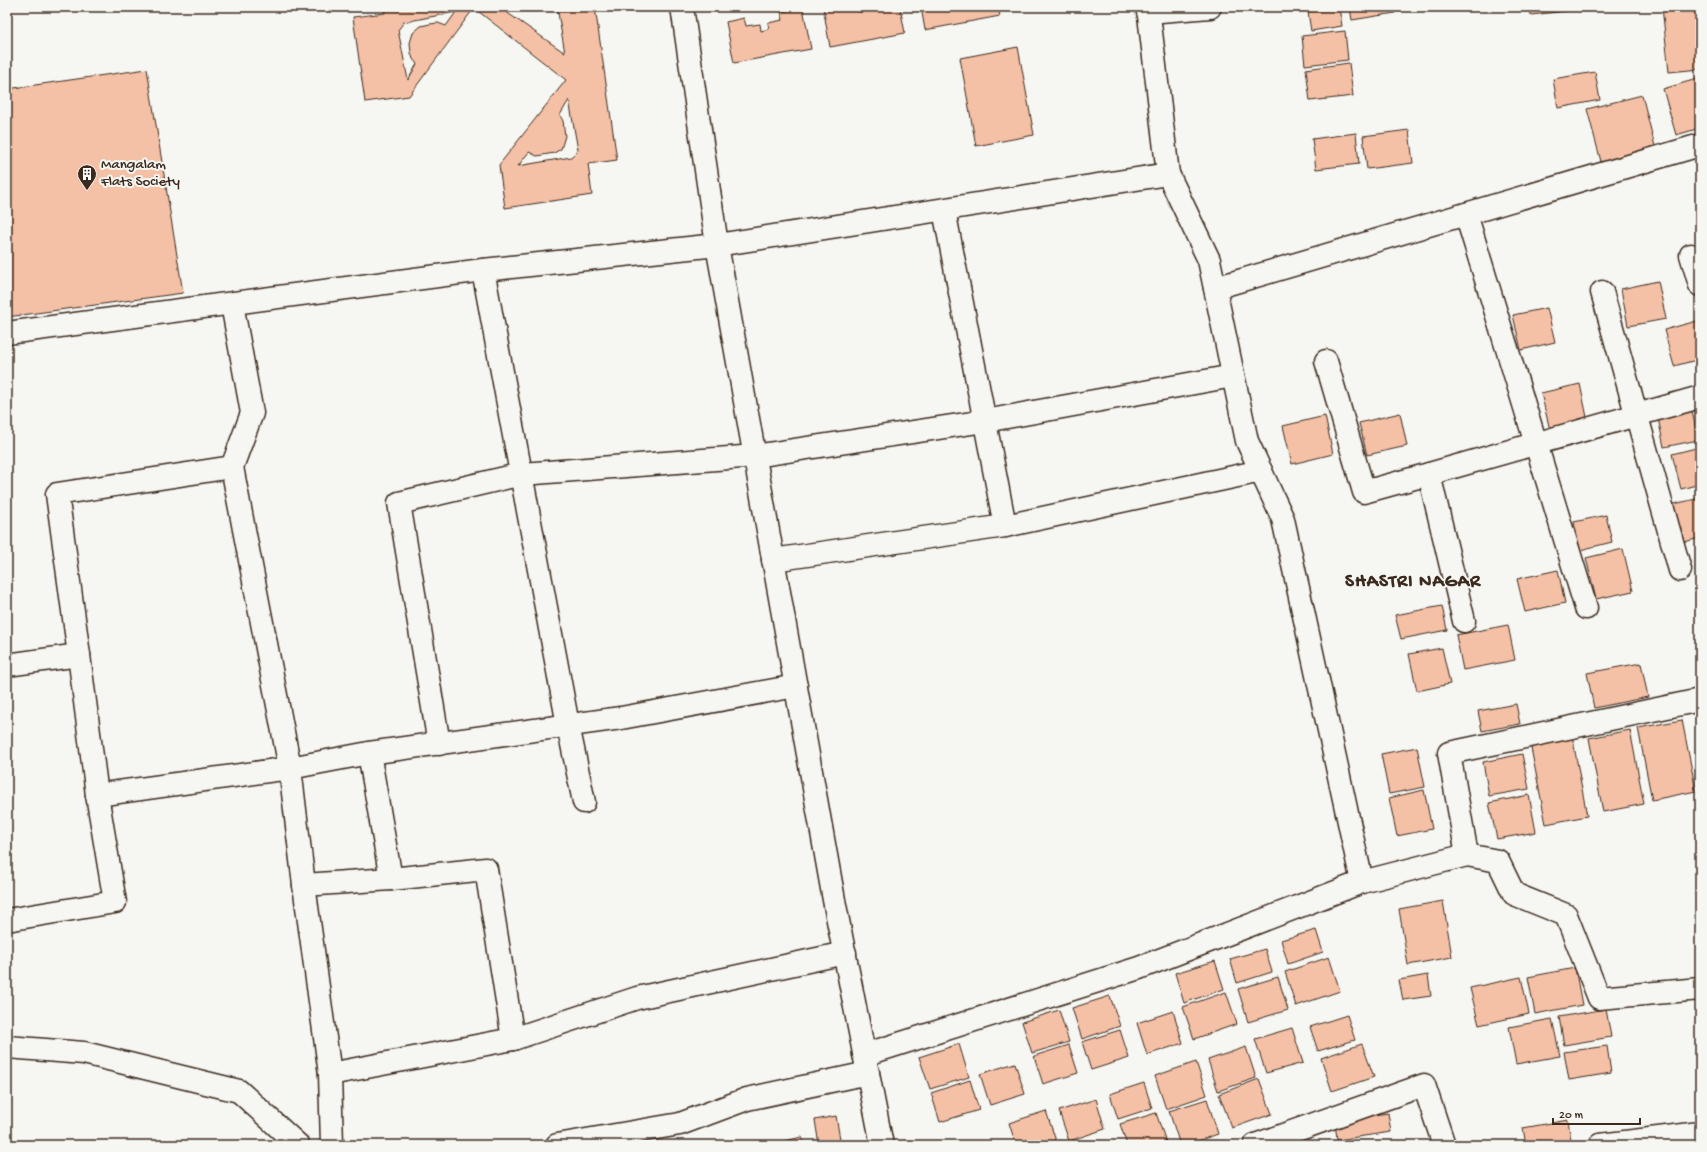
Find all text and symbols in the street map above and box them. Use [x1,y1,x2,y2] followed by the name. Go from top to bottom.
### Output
[100,156,180,191] place label: Mangalam Flats Society
[76,163,98,191] building icon: Mangalam Flats Society
[1345,571,1481,594] district label: SHASTRI NAGAR
[1553,1100,1640,1126] scale bar
[1559,1109,1584,1123] text: 20 m

